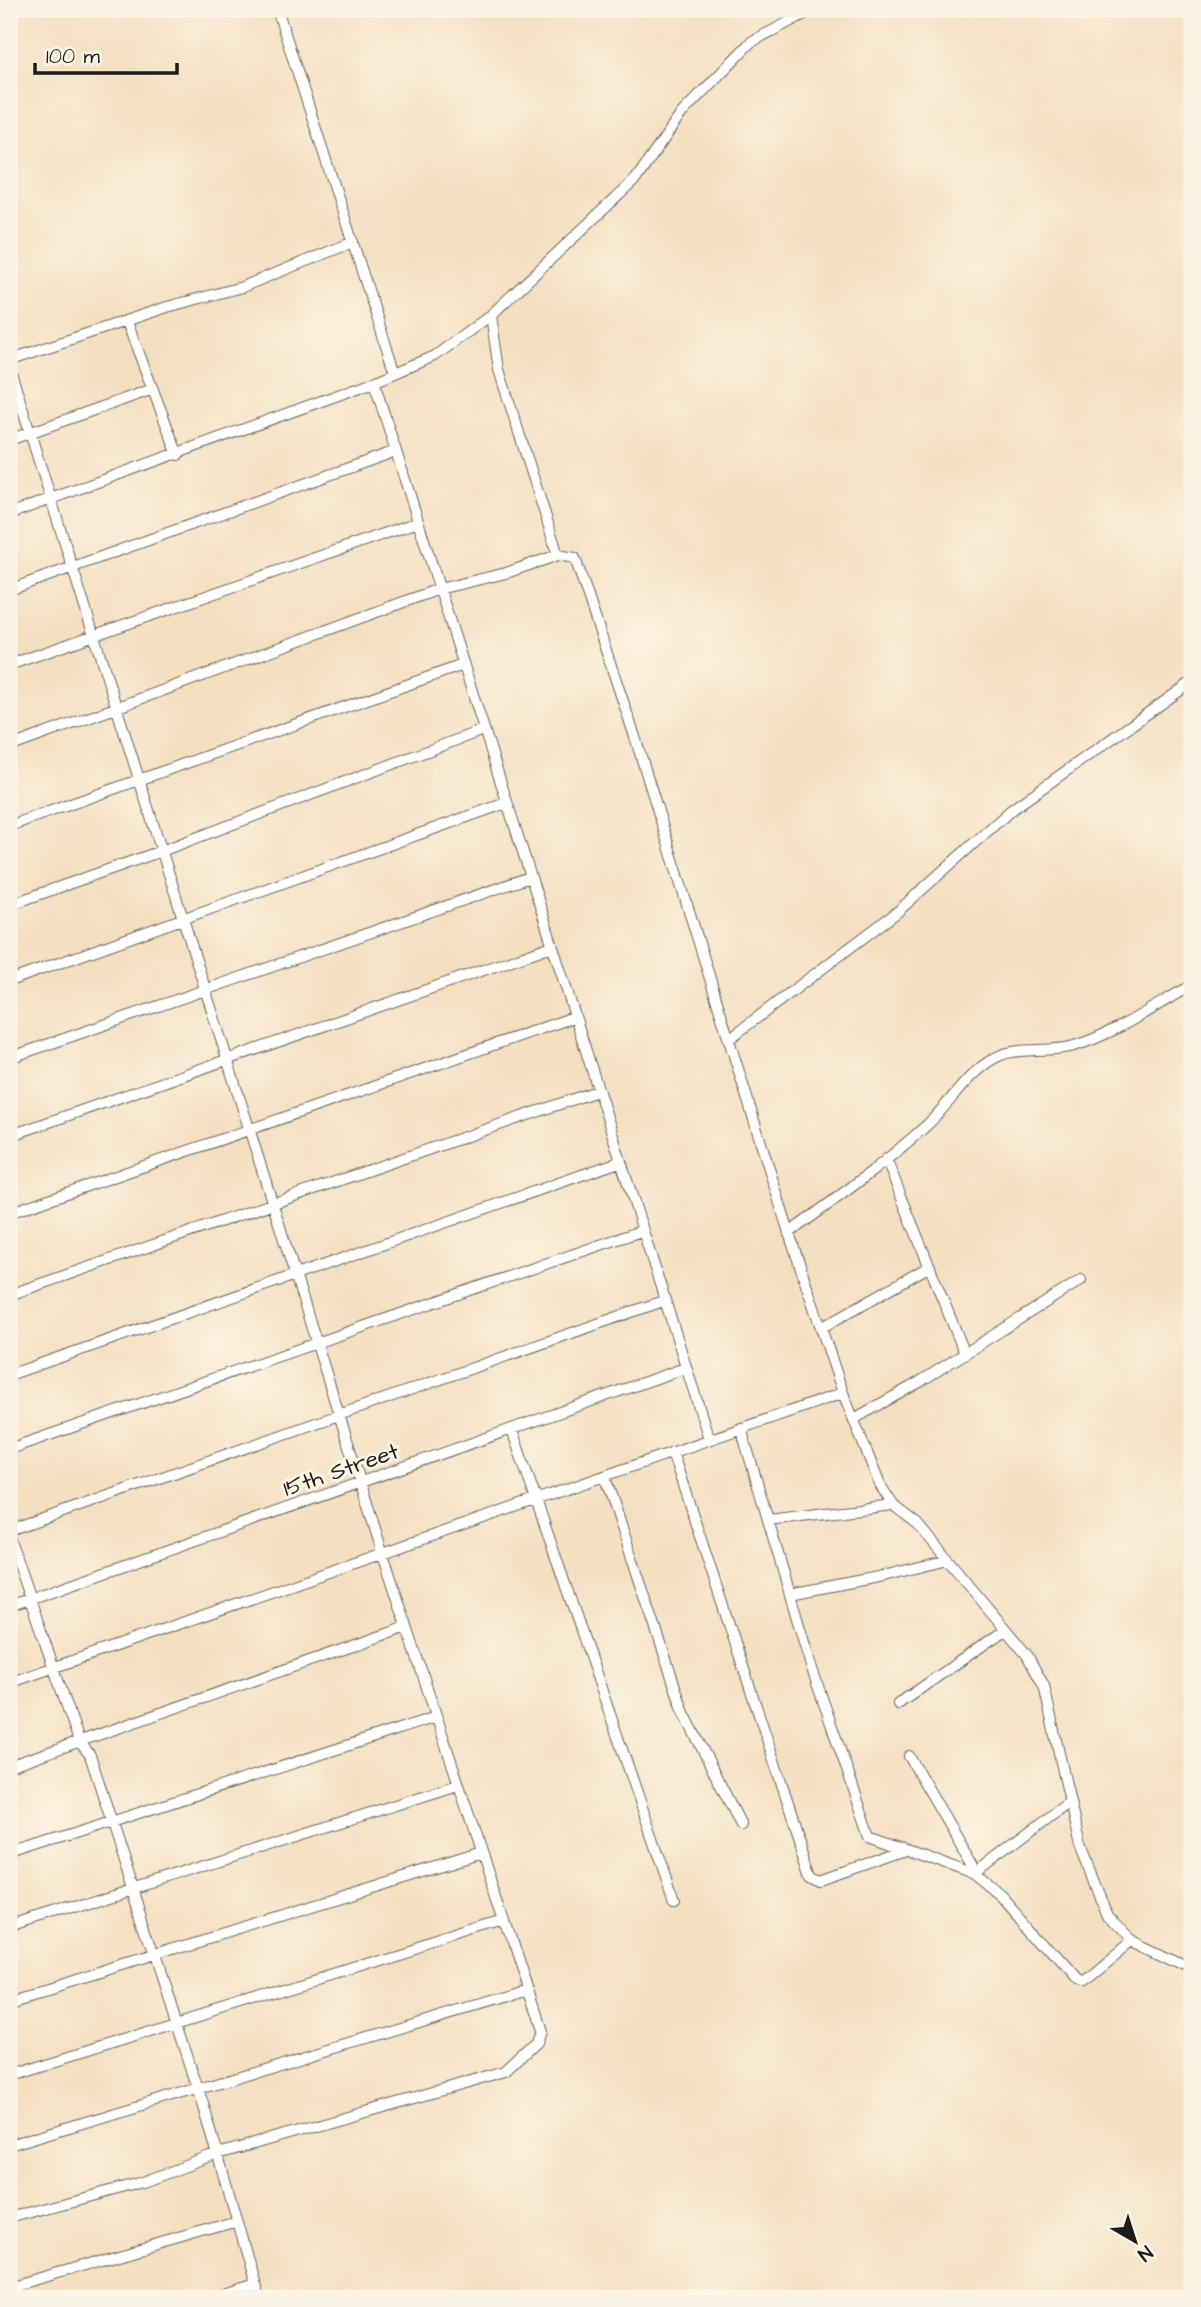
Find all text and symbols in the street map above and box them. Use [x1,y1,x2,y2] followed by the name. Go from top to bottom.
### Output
[35,32,177,76] scale bar
[46,42,101,71] text: 100 m
[279,1435,404,1505] street label: 15th Street
[1100,2206,1170,2276] north arrow
[1132,2239,1158,2267] text: N

